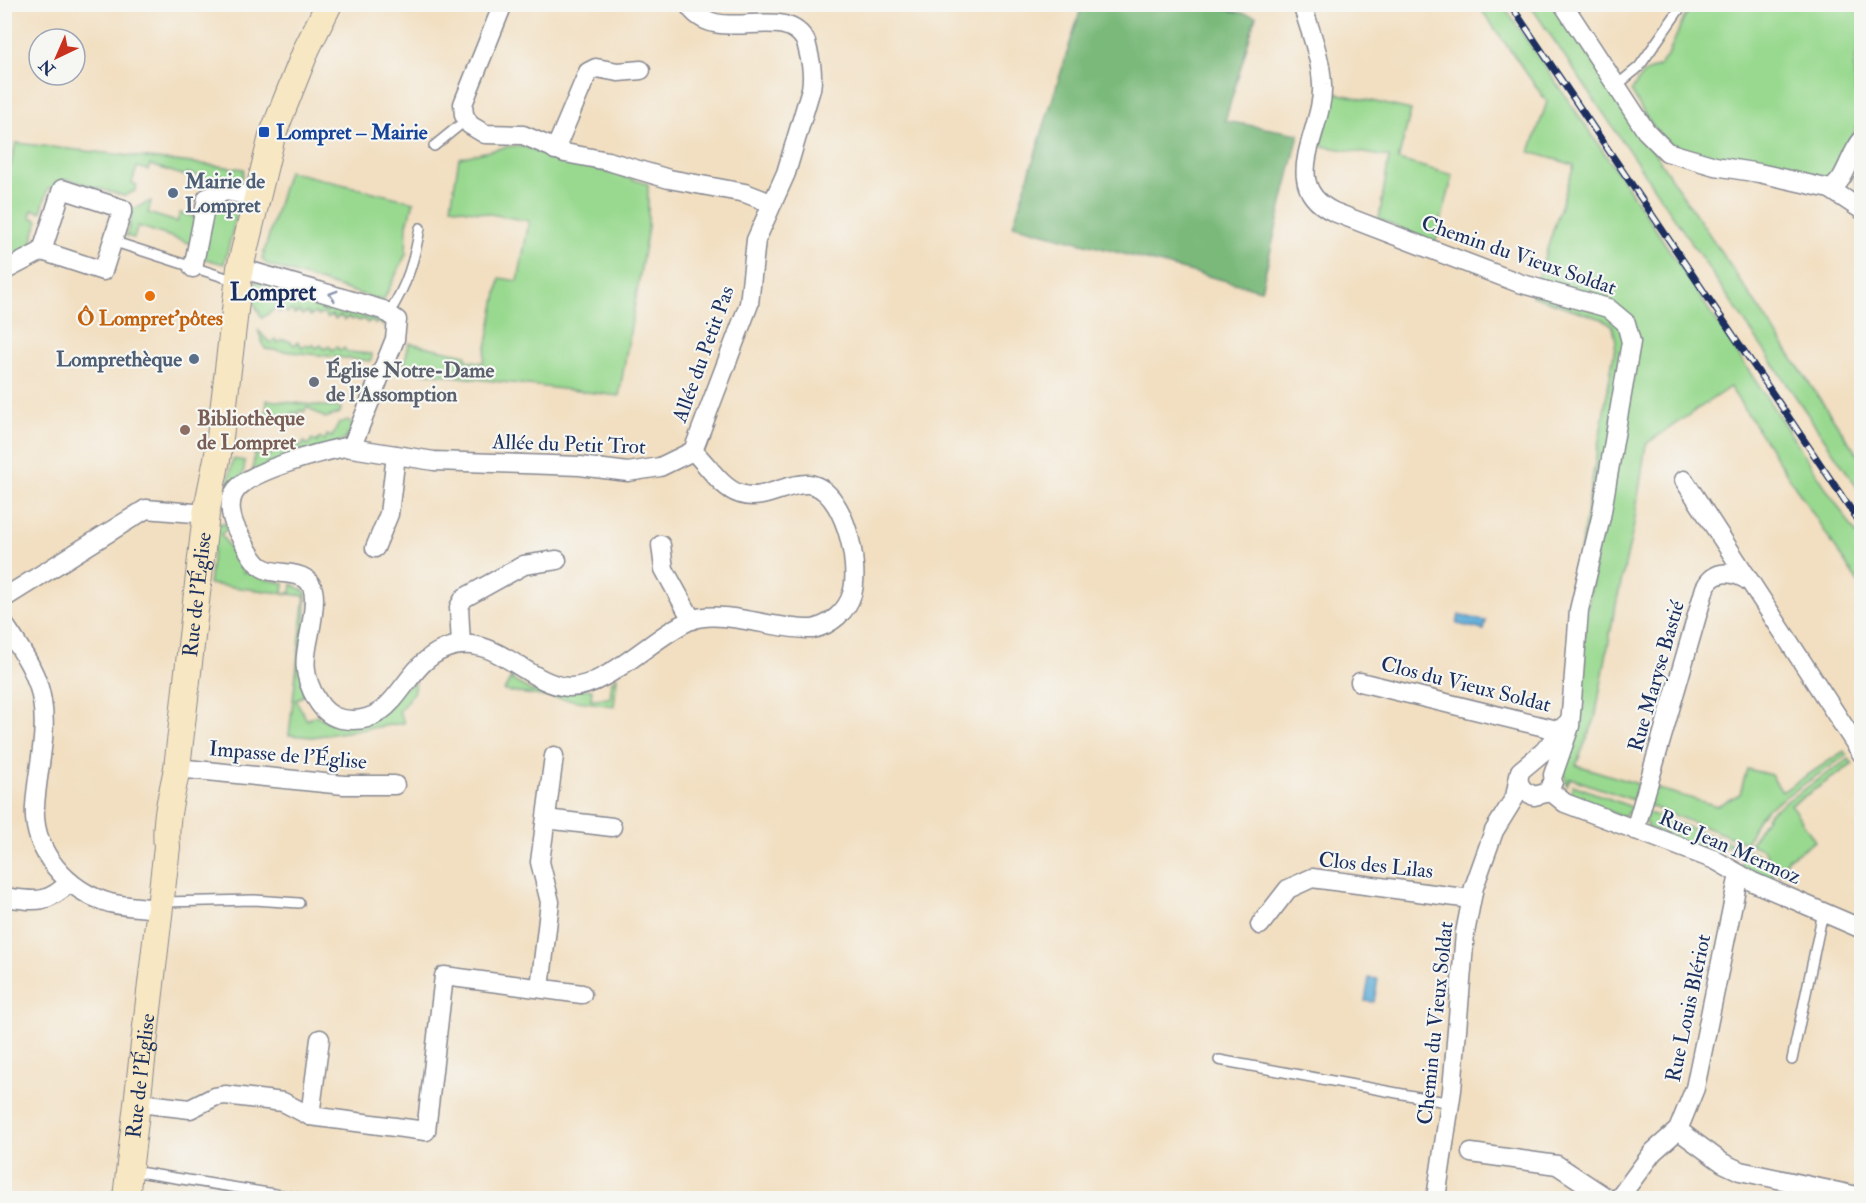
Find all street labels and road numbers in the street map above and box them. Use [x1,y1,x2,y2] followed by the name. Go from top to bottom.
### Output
[1418,209,1620,302] street label: Chemin du Vieux Soldat
[666,282,741,427] street label: Allée du Petit Pas
[491,428,646,461] street label: Allée du Petit Trot
[177,530,218,658] street label: Rue de l'Église
[1622,597,1691,755] street label: Rue Maryse Bastié
[1378,650,1554,719] street label: Clos du Vieux Soldat
[208,735,368,776] street label: Impasse de l'Église
[1655,804,1805,891] street label: Rue Jean Mermoz
[1317,846,1435,885] street label: Clos des Lilas
[1411,920,1460,1126] street label: Chemin du Vieux Soldat
[1660,932,1717,1084] street label: Rue Louis Blériot
[120,1012,161,1140] street label: Rue de l'Église

